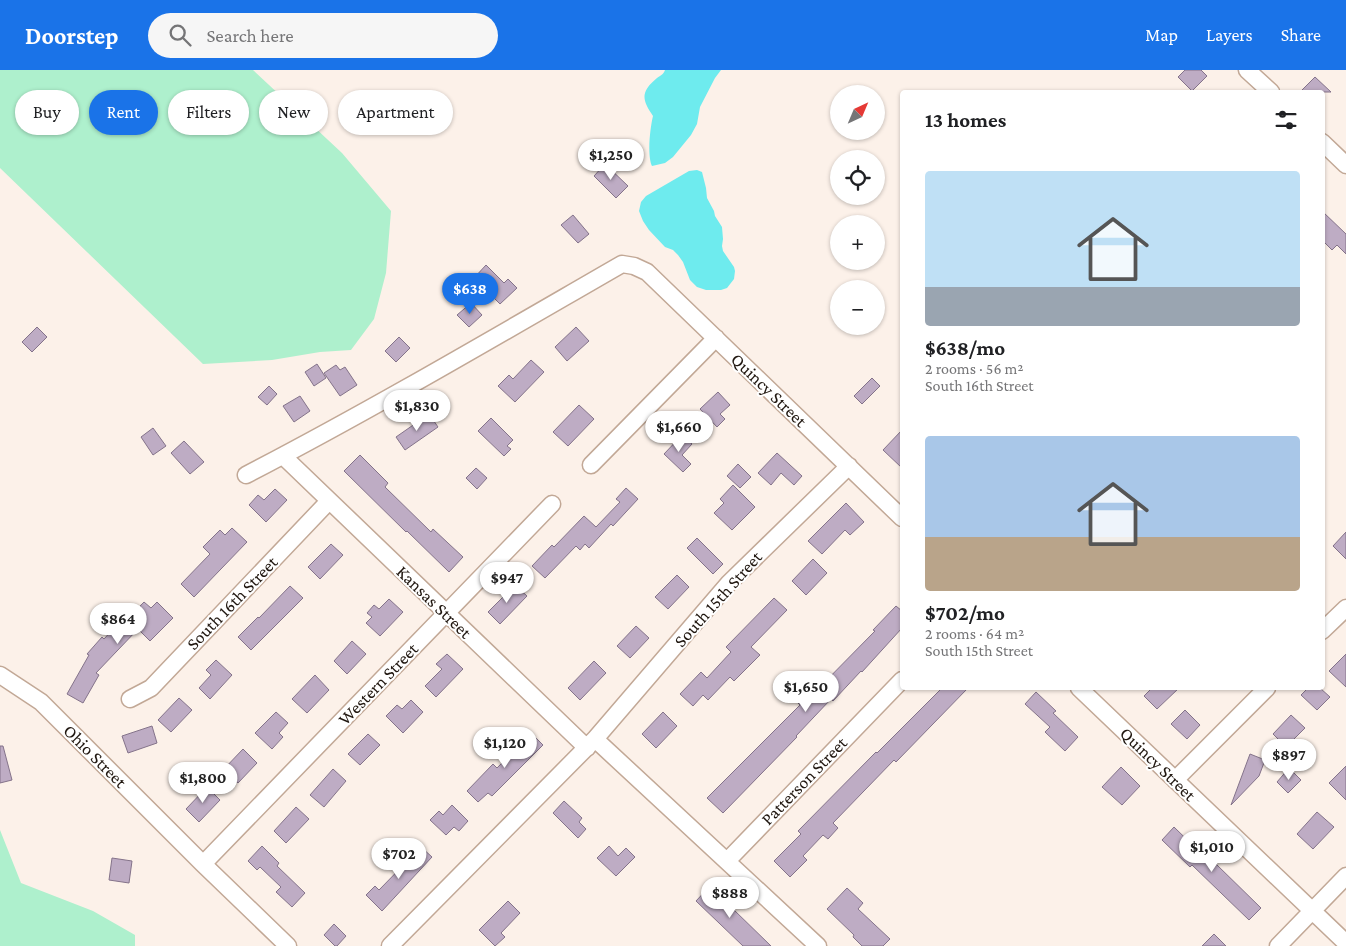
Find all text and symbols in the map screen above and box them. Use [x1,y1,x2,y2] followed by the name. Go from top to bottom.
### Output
[148,13,498,58] search box
[166,21,194,49] icon: search
[25,22,118,49] text: Doorstep
[206,25,294,46] text: Search here
[1145,25,1178,45] text: Map
[1206,25,1253,45] text: Layers
[1281,25,1321,45] text: Share
[830,85,885,140] north arrow
[830,85,885,335] map controls
[15,90,79,135] chip: Buy
[89,90,158,135] chip: Rent
[168,90,249,135] chip: Filters
[259,90,328,135] chip: New
[338,90,453,135] chip: Apartment
[1272,106,1300,134] icon: filters
[925,108,1006,132] text: 13 homes
[570,138,652,181] pin: $1,250
[589,146,633,163] text: $1,250
[830,150,885,205] button: locate
[1068,204,1158,294] icon: home
[830,215,885,270] button: +
[440,272,500,315] pin: $638
[453,280,487,297] text: $638
[830,280,885,335] button: −
[925,336,1005,360] text: $638/mo
[727,349,812,432] street label: Quincy Street
[925,360,1024,377] text: 2 rooms · 56 m²
[925,377,1034,394] text: South 16th Street
[376,390,458,432] pin: $1,830
[394,397,440,414] text: $1,830
[638,410,720,453] pin: $1,660
[656,418,702,435] text: $1,660
[1068,469,1158,559] icon: home
[670,546,767,651] street label: South 15th Street
[182,551,282,654] street label: South 16th Street
[392,561,476,643] street label: Kansas Street
[477,562,537,604] pin: $947
[491,569,523,586] text: $947
[925,601,1005,625] text: $702/mo
[88,602,148,645] pin: $864
[101,610,135,627] text: $864
[925,625,1024,642] text: 2 rooms · 64 m²
[334,638,423,729] street label: Western Street
[925,642,1033,659] text: South 15th Street
[765,670,847,713] pin: $1,650
[784,678,828,695] text: $1,650
[59,720,131,792] street label: Ohio Street
[1116,723,1201,806] street label: Quincy Street
[464,726,546,769] pin: $1,120
[757,732,852,829] street label: Patterson Street
[484,734,526,751] text: $1,120
[1259,738,1319,781] pin: $897
[1272,746,1306,763] text: $897
[162,762,244,804] pin: $1,800
[179,769,227,786] text: $1,800
[1171,830,1253,873] pin: $1,010
[369,838,429,880] pin: $702
[1190,838,1234,855] text: $1,010
[382,845,416,862] text: $702
[700,876,760,919] pin: $888
[712,884,748,901] text: $888

